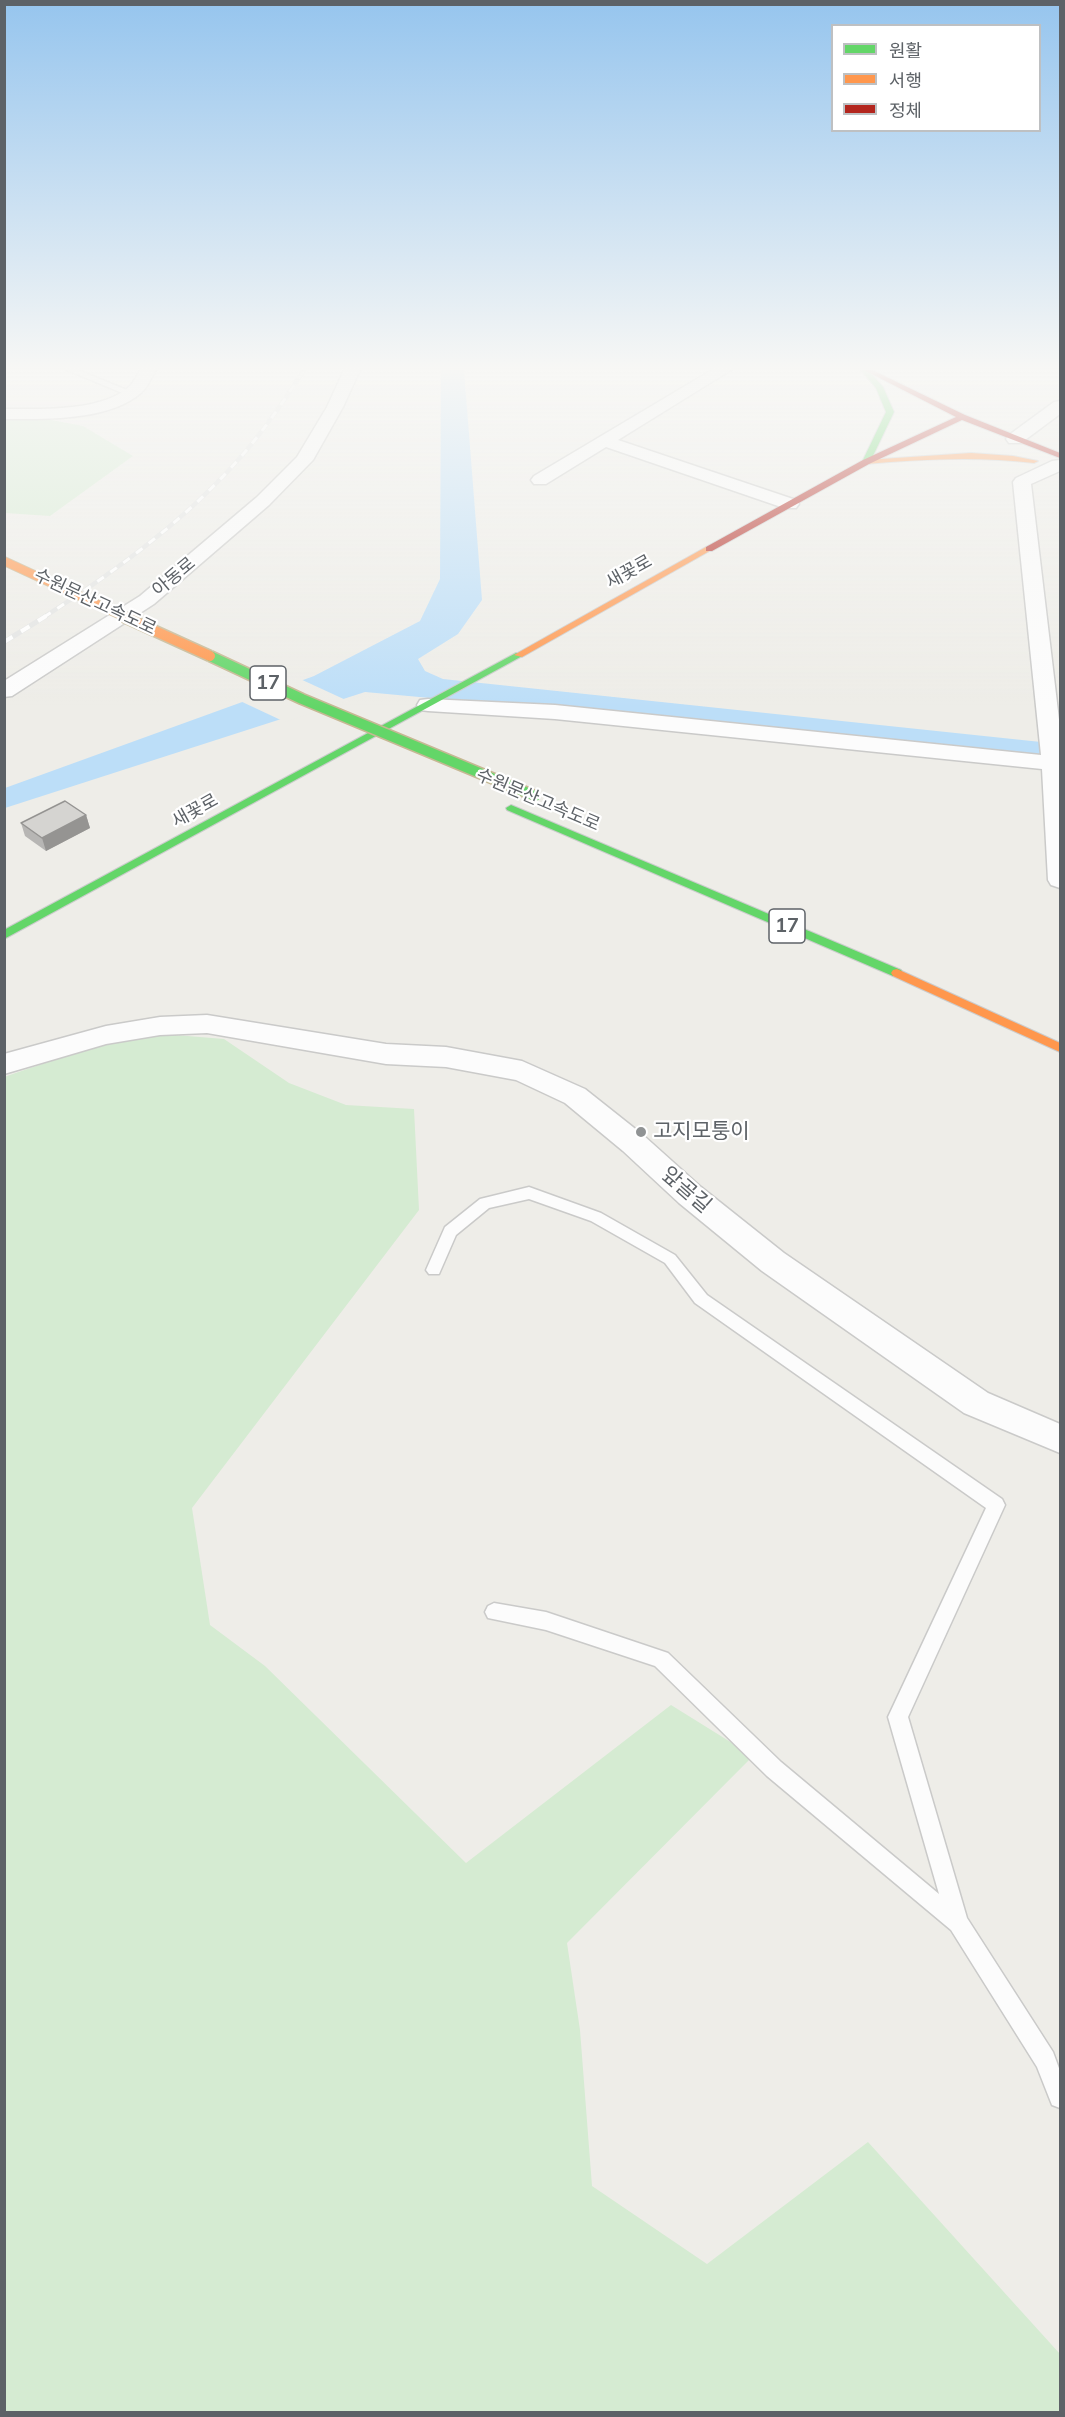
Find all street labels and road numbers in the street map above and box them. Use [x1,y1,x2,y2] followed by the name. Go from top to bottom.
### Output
[602,551,656,593] street label: 새꽃로
[148,553,200,601] street label: 아동로
[30,564,160,640] street label: 수원문산고속도로
[250,666,286,700] road number: 17
[473,764,603,836] street label: 수원문산고속도로
[168,790,222,832] street label: 새꽃로
[769,909,805,943] road number: 17
[656,1161,716,1219] street label: 앞골길

